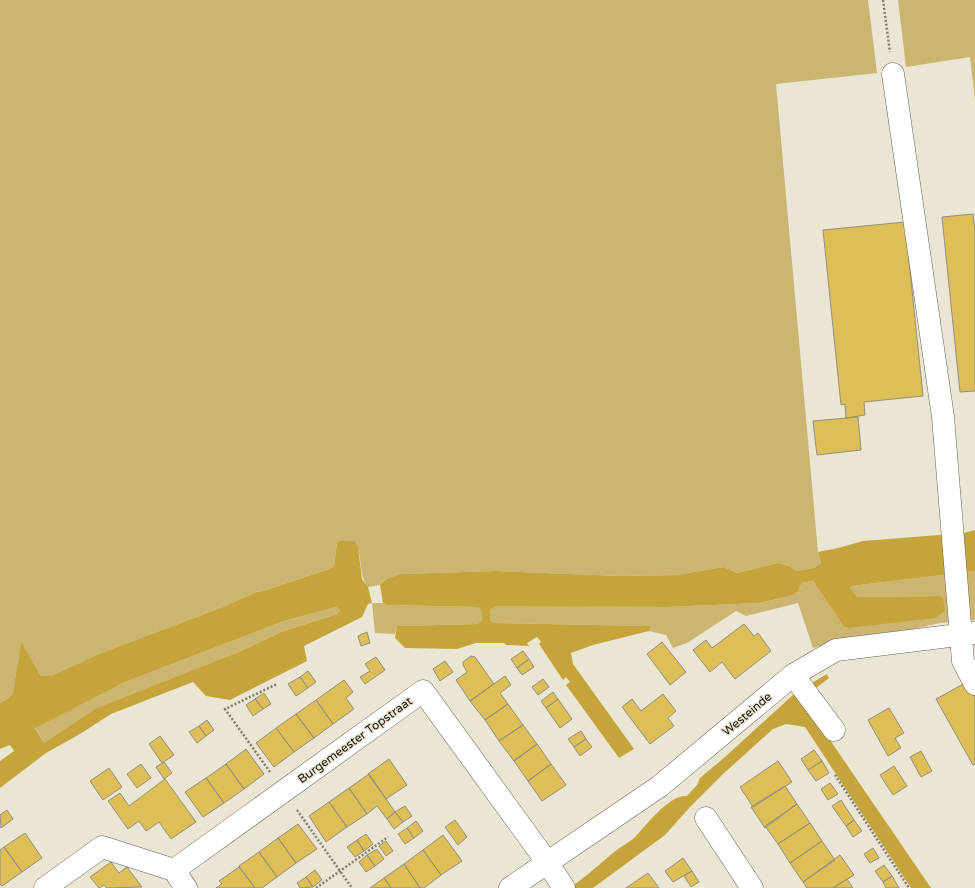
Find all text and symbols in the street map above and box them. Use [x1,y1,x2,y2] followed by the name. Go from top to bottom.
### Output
[719,689,775,739] street label: Westeinde
[295,694,415,786] street label: Burgemeester Topstraat

